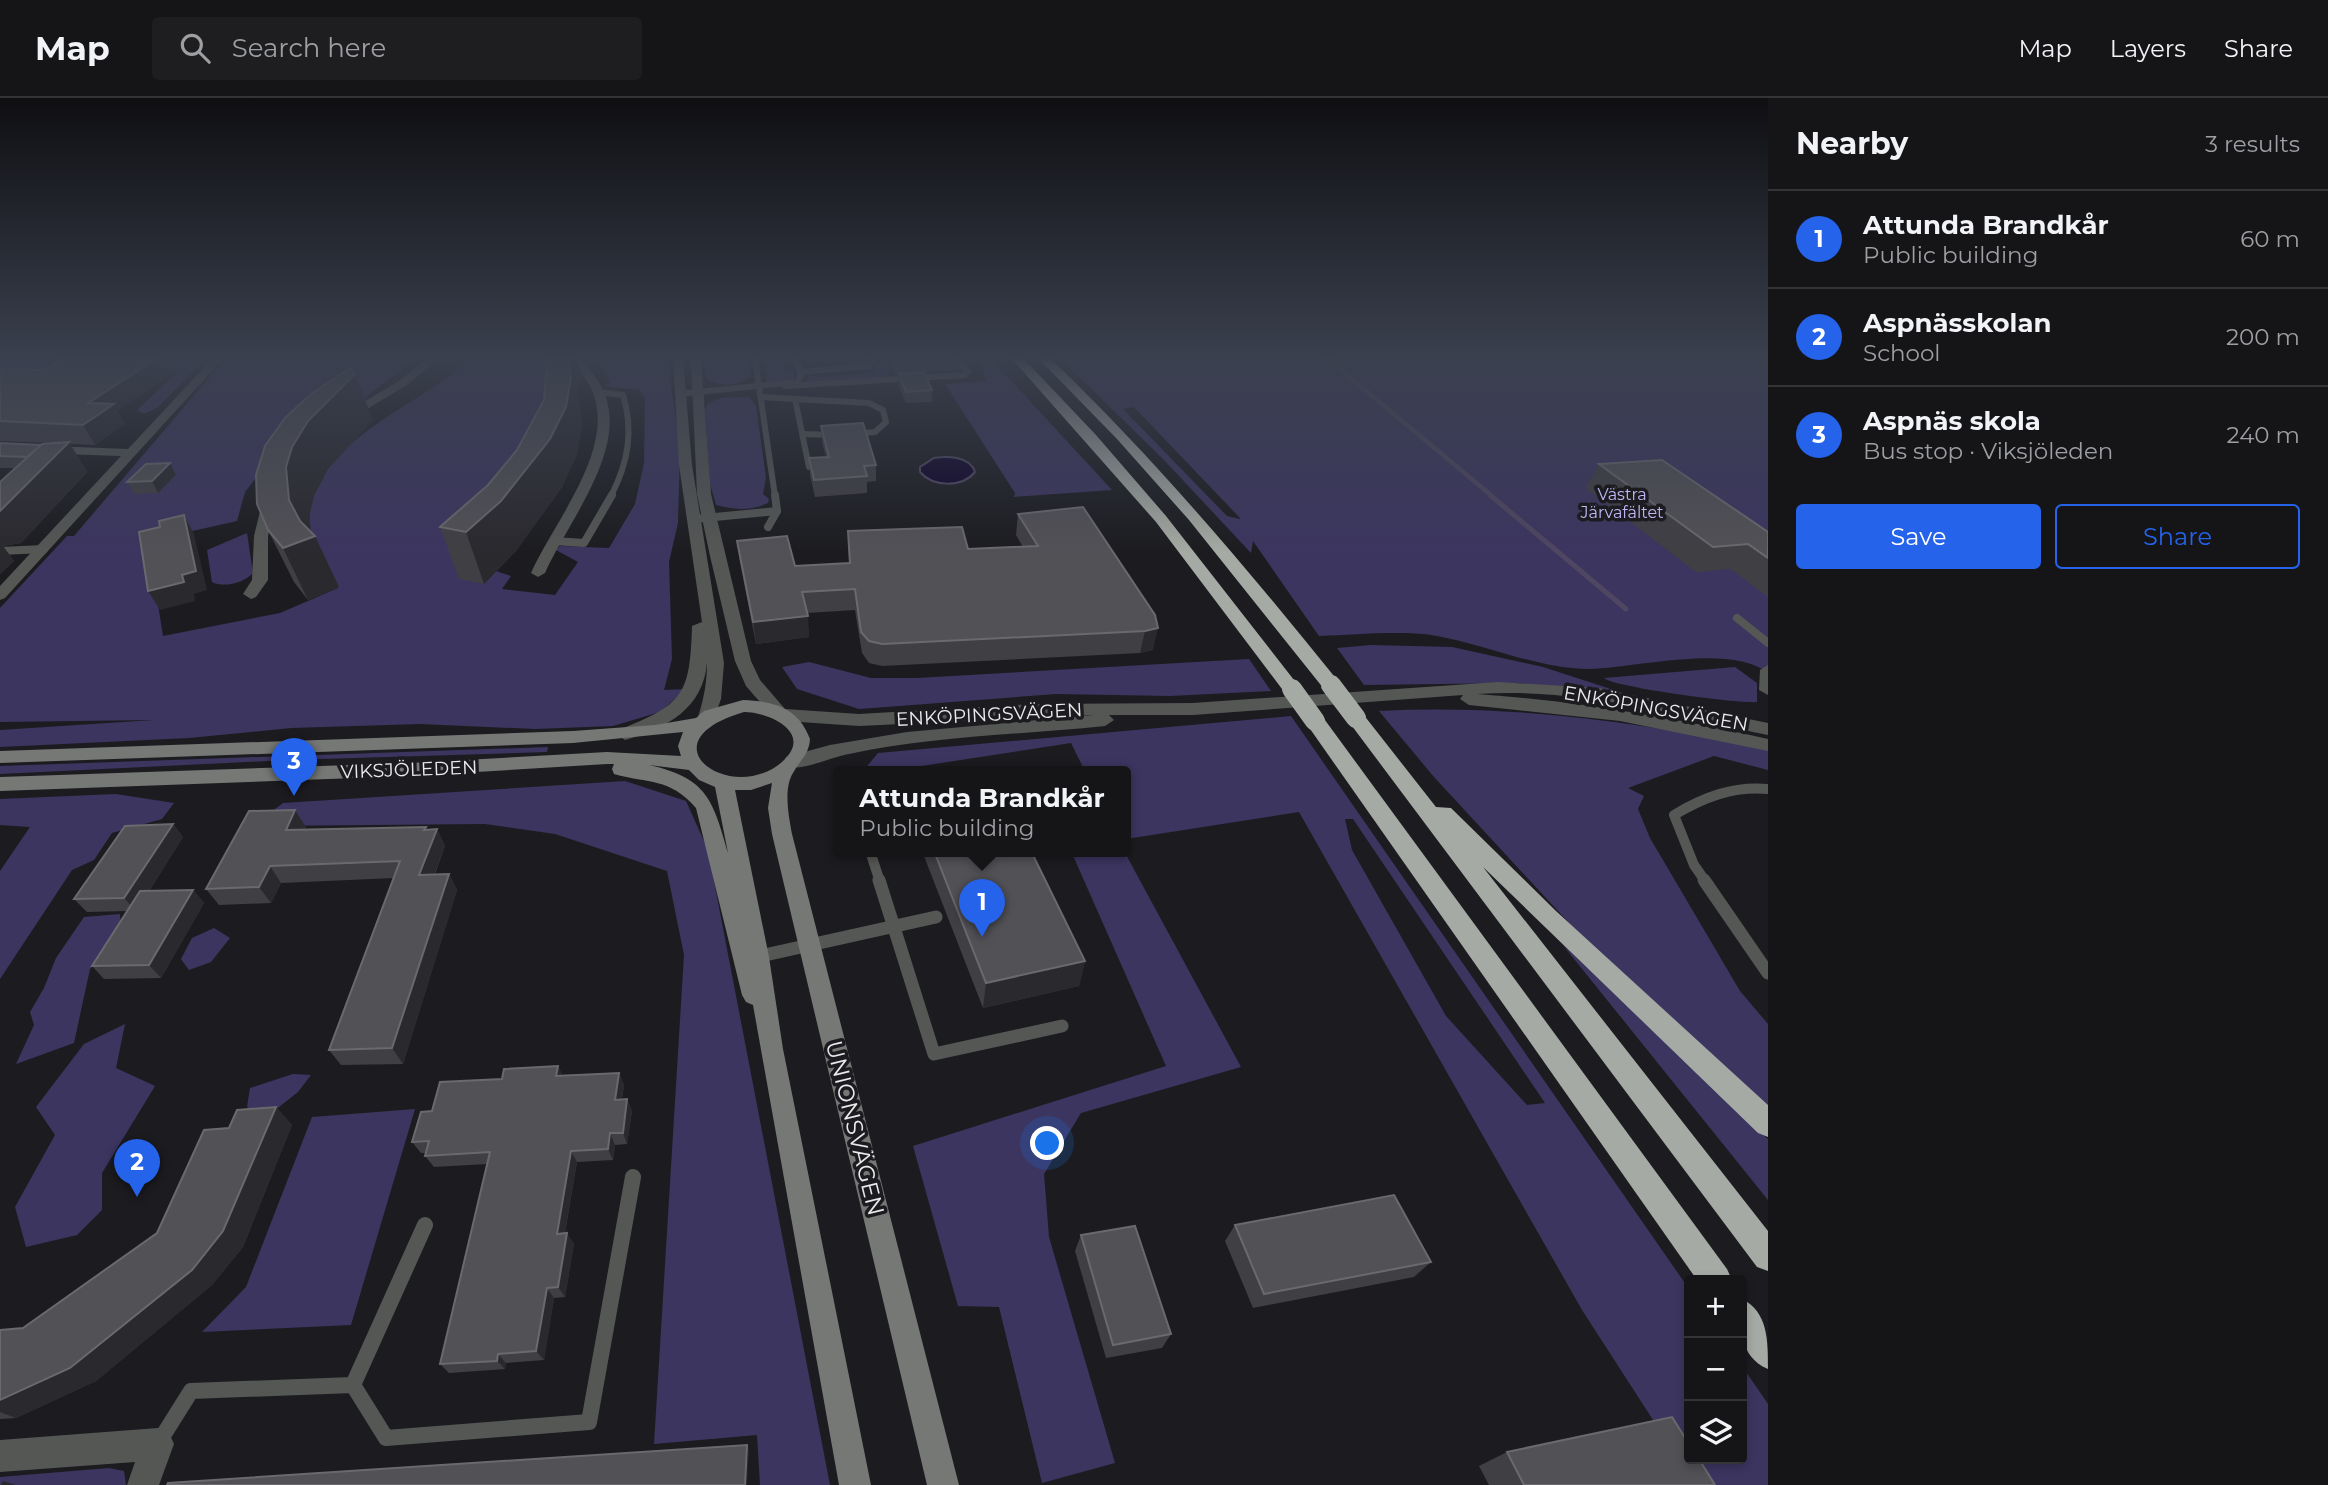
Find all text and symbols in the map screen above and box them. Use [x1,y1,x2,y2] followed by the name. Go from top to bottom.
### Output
[152,17,642,80] search box
[35,28,110,68] text: Map
[176,29,214,67] icon: search
[232,32,386,64] text: Search here
[2018,34,2072,63] text: Map
[2110,34,2186,63] text: Layers
[2224,34,2293,63] text: Share
[1796,125,1908,162] text: Nearby
[2205,130,2300,158] text: 3 results
[1863,209,2109,241] text: Attunda Brandkår
[1814,225,1824,253] text: 1
[2240,225,2300,253] text: 60 m
[1863,241,2038,269] text: Public building
[1863,307,2051,339] text: Aspnässkolan
[1812,323,1826,351] text: 2
[2226,323,2300,351] text: 200 m
[1863,339,1941,367] text: School
[1863,405,2041,437] text: Aspnäs skola
[1812,421,1826,449] text: 3
[2227,421,2300,449] text: 240 m
[1863,437,2113,465] text: Bus stop · Viksjöleden
[1579,485,1664,522] park label: Västra Järvafältet
[1796,504,2041,569] button: Save
[2055,504,2300,569] button: Share
[1562,681,1750,736] street label: ENKÖPINGSVÄGEN
[895,698,1083,731] street label: ENKÖPINGSVÄGEN
[271,738,317,796] pin: 3
[340,756,478,783] street label: VIKSJÖLEDEN
[833,766,1131,857] popup
[859,782,1105,814] text: Attunda Brandkår
[859,814,1035,842] text: Public building
[959,879,1005,937] pin: 1
[820,1038,890,1218] street label: UNIONSVÄGEN
[1030,1126,1064,1160] your location
[114,1139,160,1197] pin: 2
[1684,1275,1747,1464] map controls
[1684,1275,1747,1338] button: +
[1684,1338,1747,1401] button: −
[1684,1401,1747,1464] button: layers

